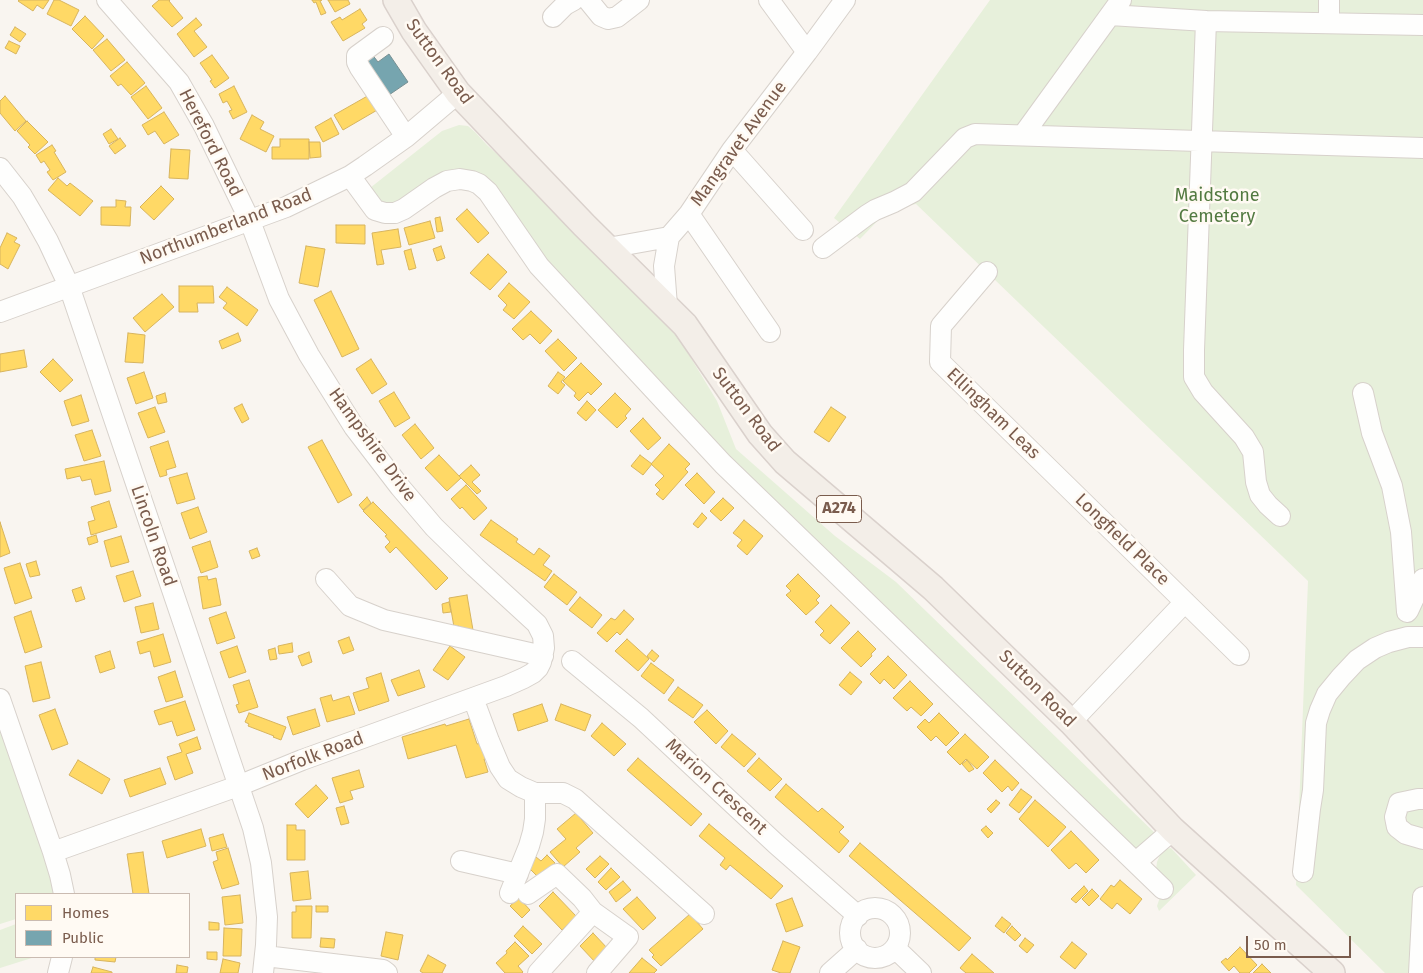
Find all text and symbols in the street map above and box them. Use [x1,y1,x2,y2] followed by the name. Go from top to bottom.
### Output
[401,15,477,109] street label: Sutton Road
[686,77,792,211] street label: Mangravet Avenue
[174,85,246,201] street label: Hereford Road
[137,184,315,270] street label: Northumberland Road
[1174,185,1260,228] park label: Maidstone Cemetery
[707,363,785,457] street label: Sutton Road
[942,364,1044,464] street label: Ellingham Leas
[323,384,421,506] street label: Hampshire Drive
[126,483,180,589] street label: Lincoln Road
[1070,489,1174,591] street label: Longfield Place
[816,496,862,522] road number: A274
[994,646,1080,732] street label: Sutton Road
[259,728,367,786] street label: Norfolk Road
[661,734,771,840] street label: Marion Crescent
[15,893,190,958] legend
[62,904,109,922] text: Homes
[1248,926,1353,958] scale bar
[62,929,104,947] text: Public
[1254,936,1287,954] text: 50 m

